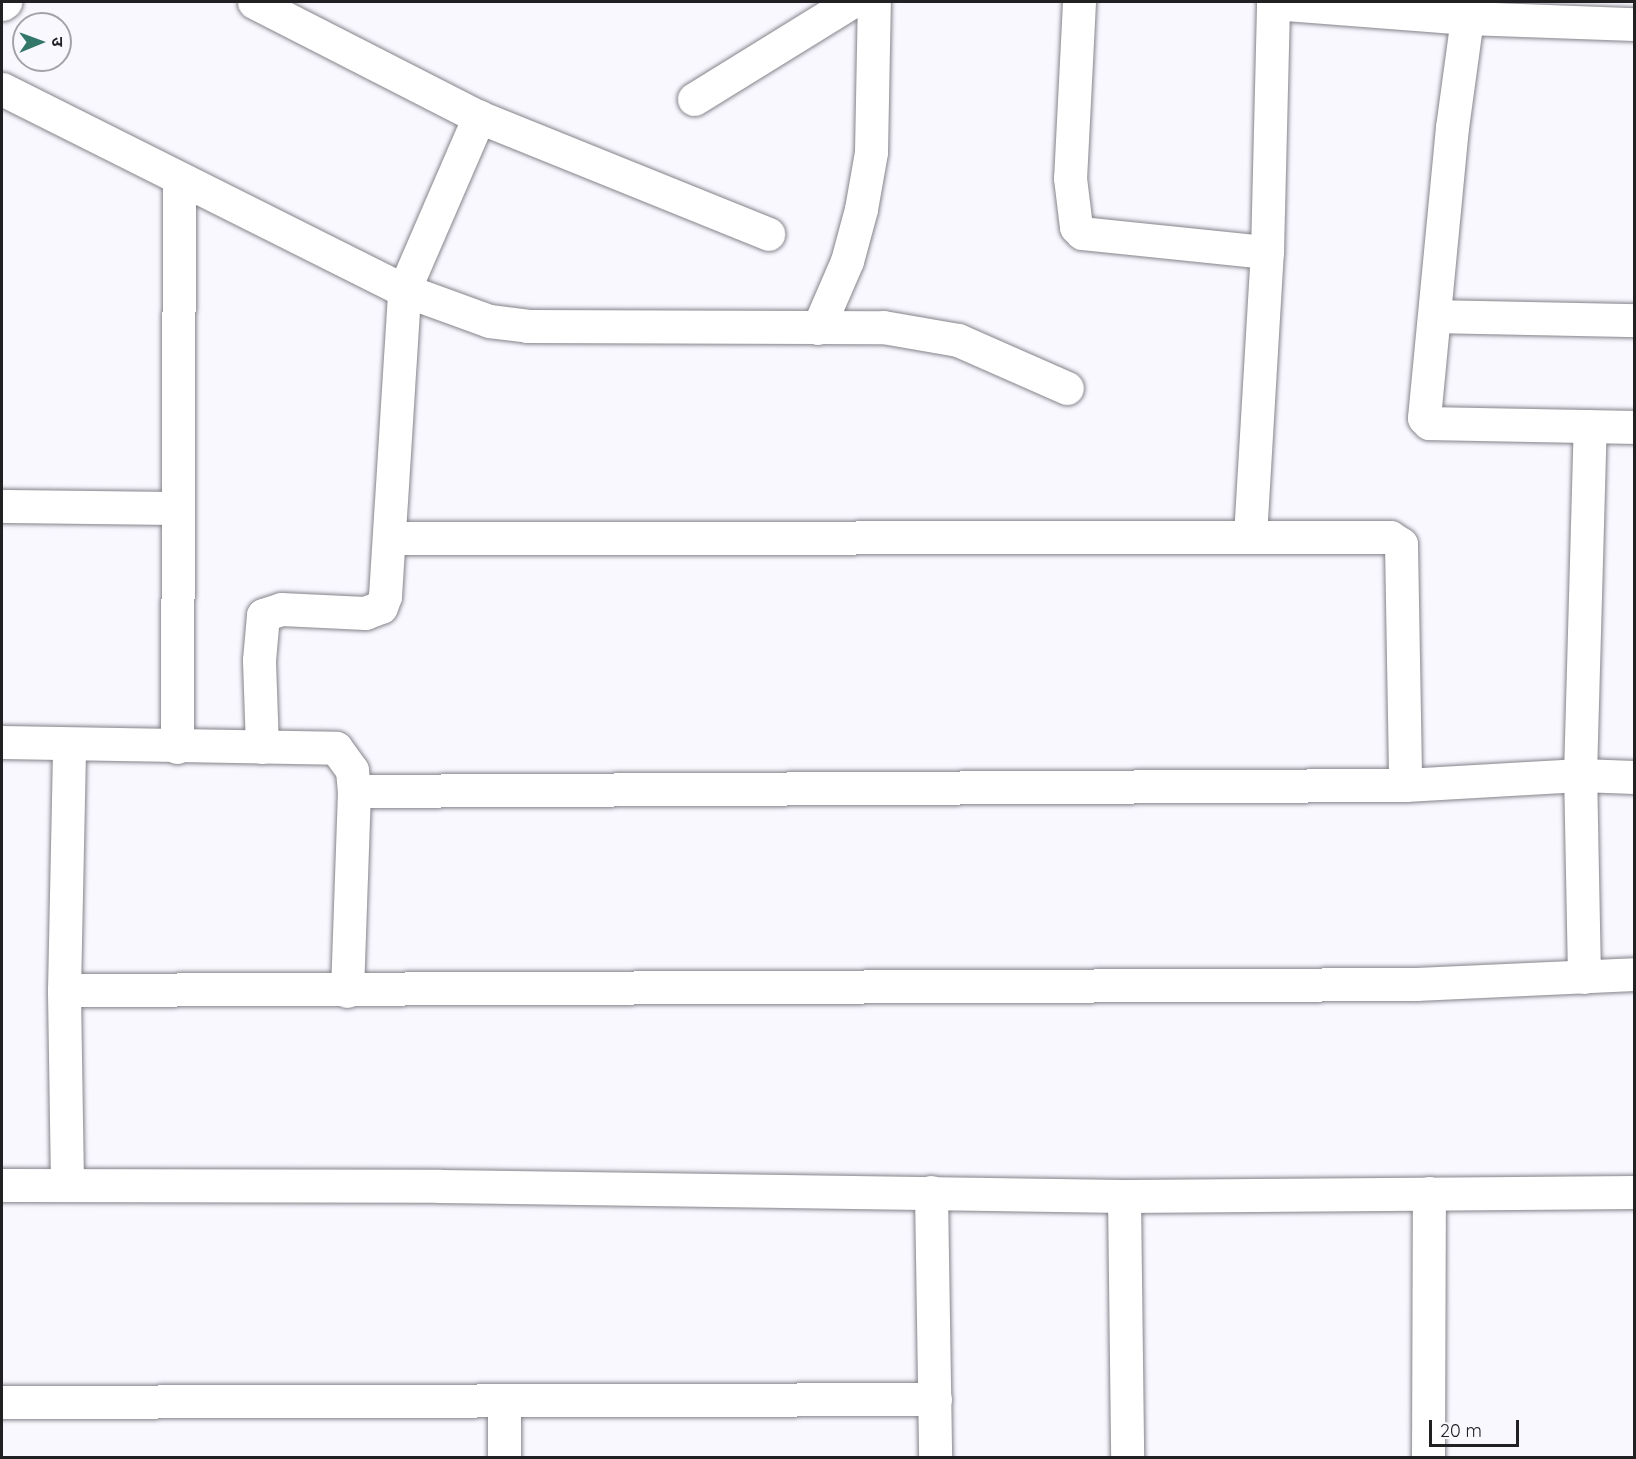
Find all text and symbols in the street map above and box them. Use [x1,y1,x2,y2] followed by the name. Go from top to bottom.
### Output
[12,12,72,72] north arrow
[48,37,68,47] text: उ
[1432,1408,1522,1446] scale bar
[1440,1419,1482,1442] text: 20 m

